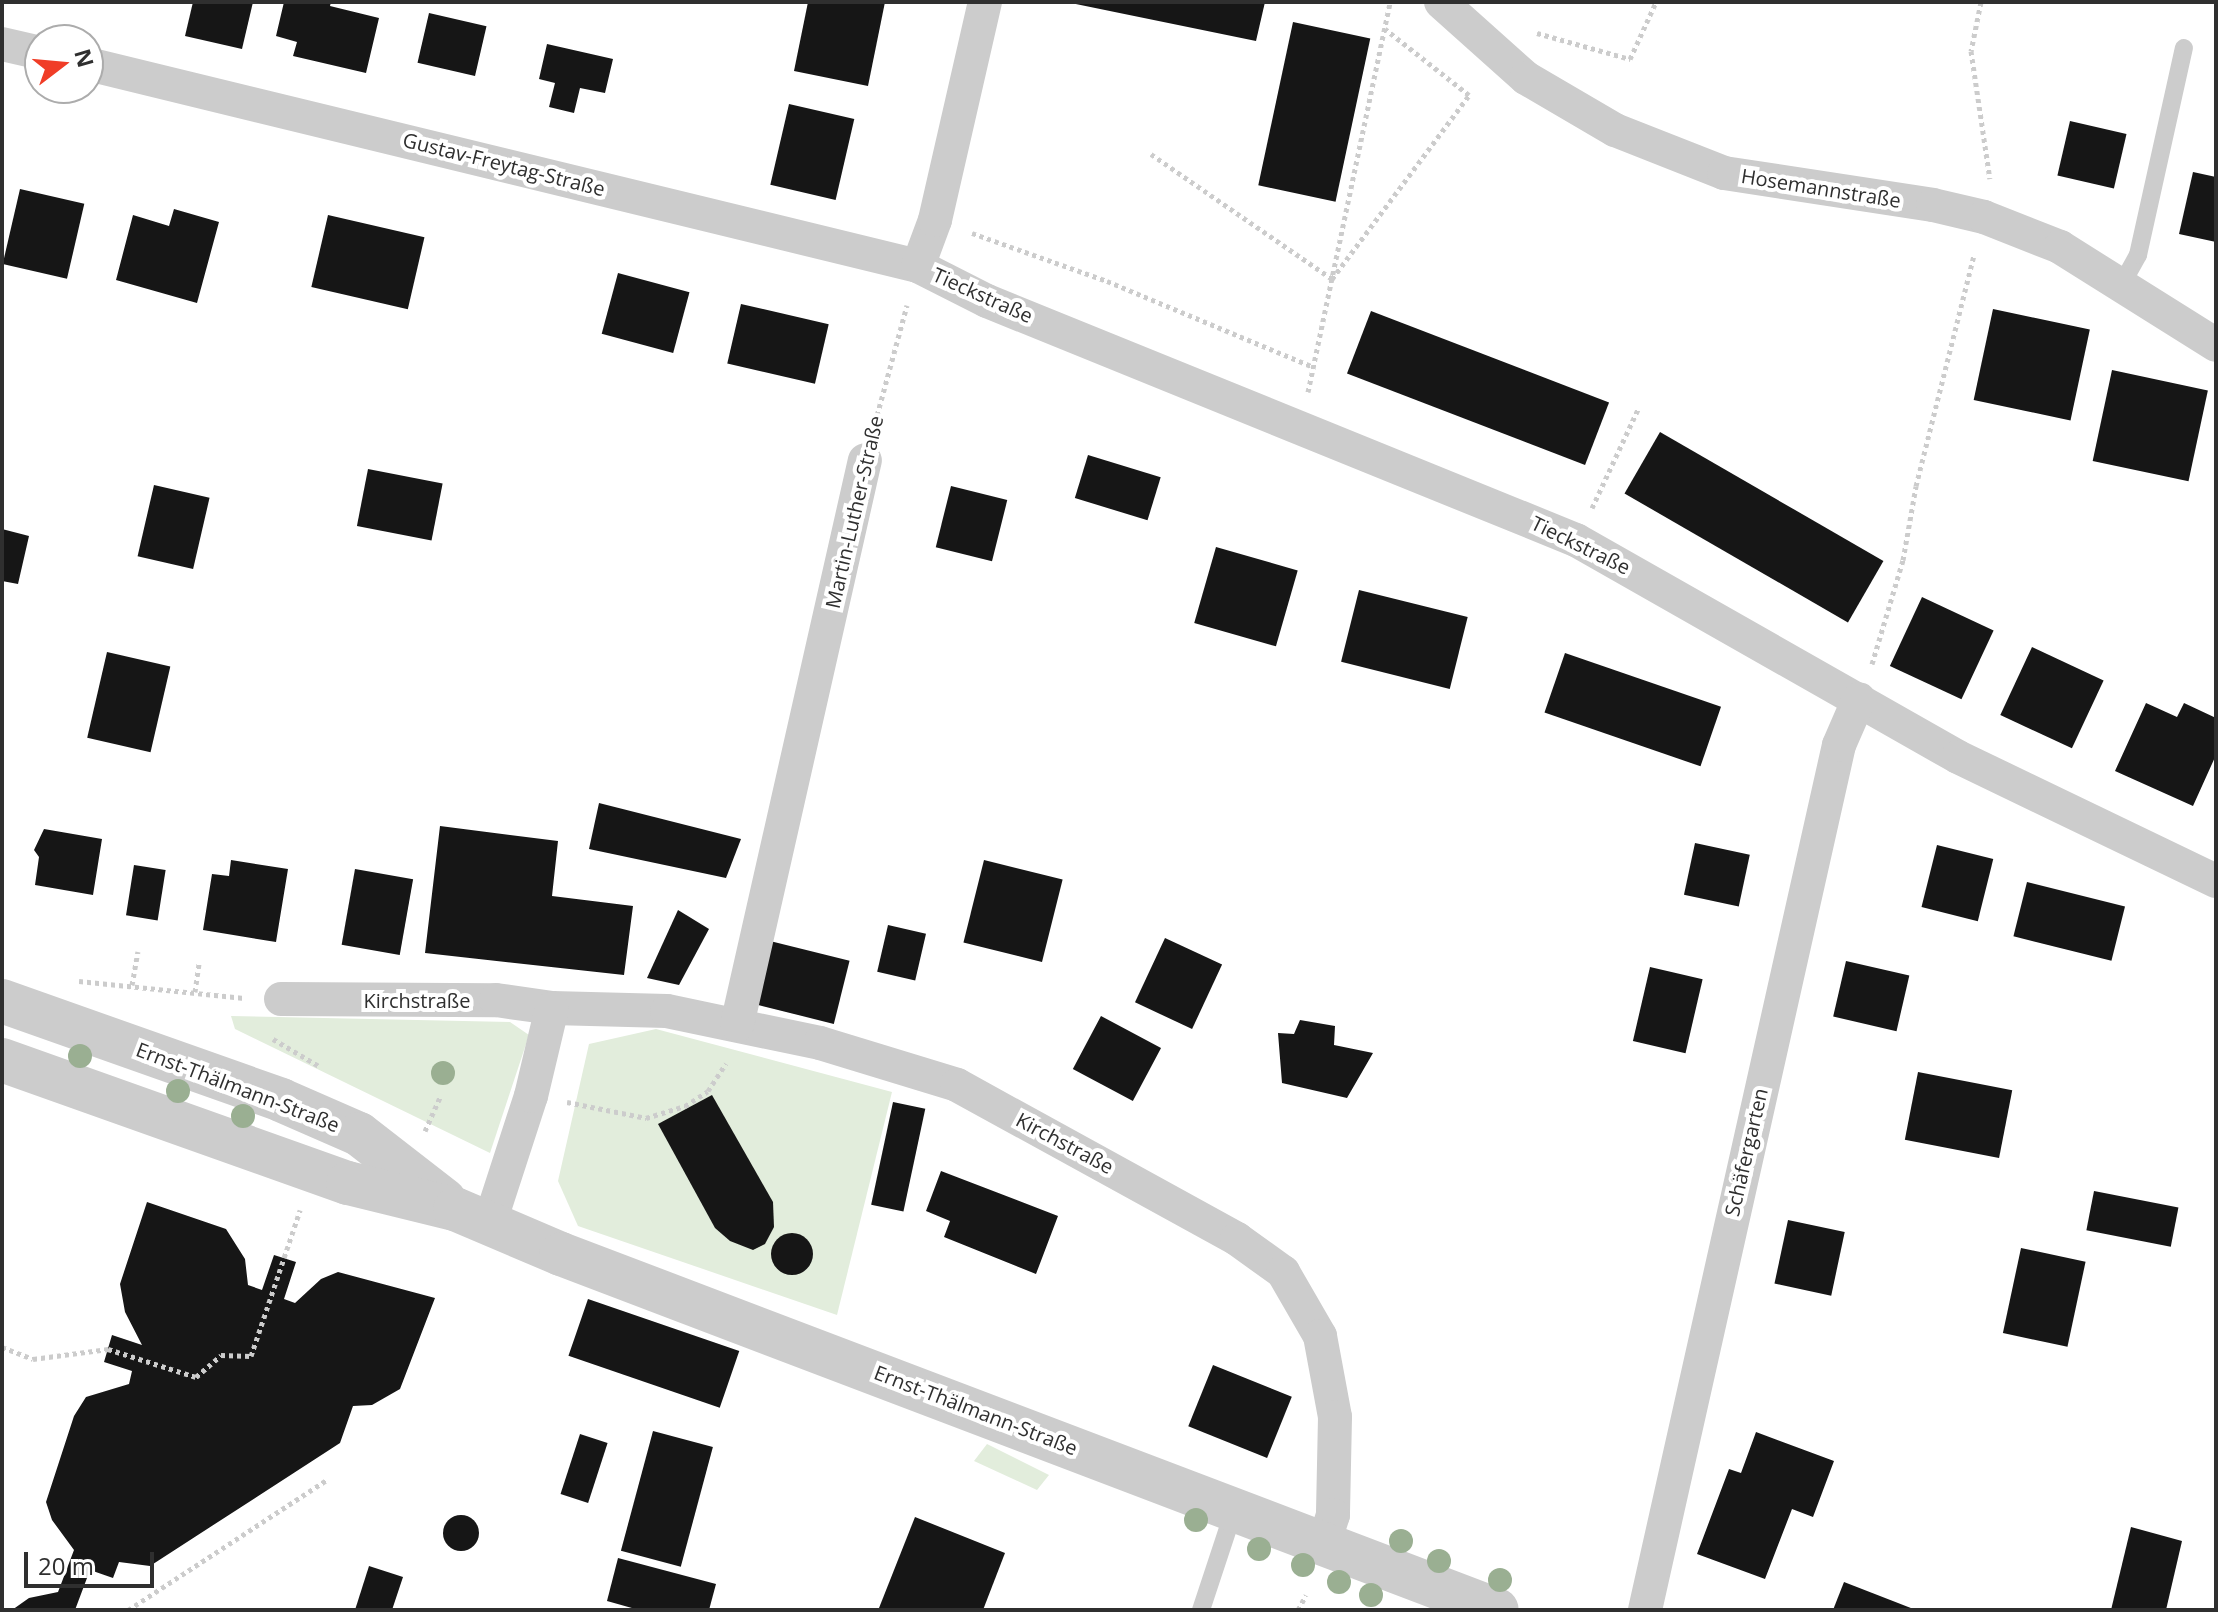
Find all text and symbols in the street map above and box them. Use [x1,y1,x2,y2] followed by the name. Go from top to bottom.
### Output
[24,24,104,104] north arrow
[68,45,102,71] text: N
[400,127,608,201] street label: Gustav-Freytag-Straße
[1739,164,1903,212] street label: Hosemannstraße
[929,262,1037,328] street label: Tieckstraße
[820,413,888,611] street label: Martin-Luther-Straße
[1528,511,1634,579] street label: Tieckstraße
[364,988,470,1012] street label: Kirchstraße
[133,1037,343,1137] street label: Ernst-Thälmann-Straße
[1720,1086,1772,1218] street label: Schäfergarten
[1012,1107,1118,1179] street label: Kirchstraße
[871,1360,1081,1460] street label: Ernst-Thälmann-Straße
[28,1536,158,1586] scale bar
[38,1549,94,1582] text: 20 m

